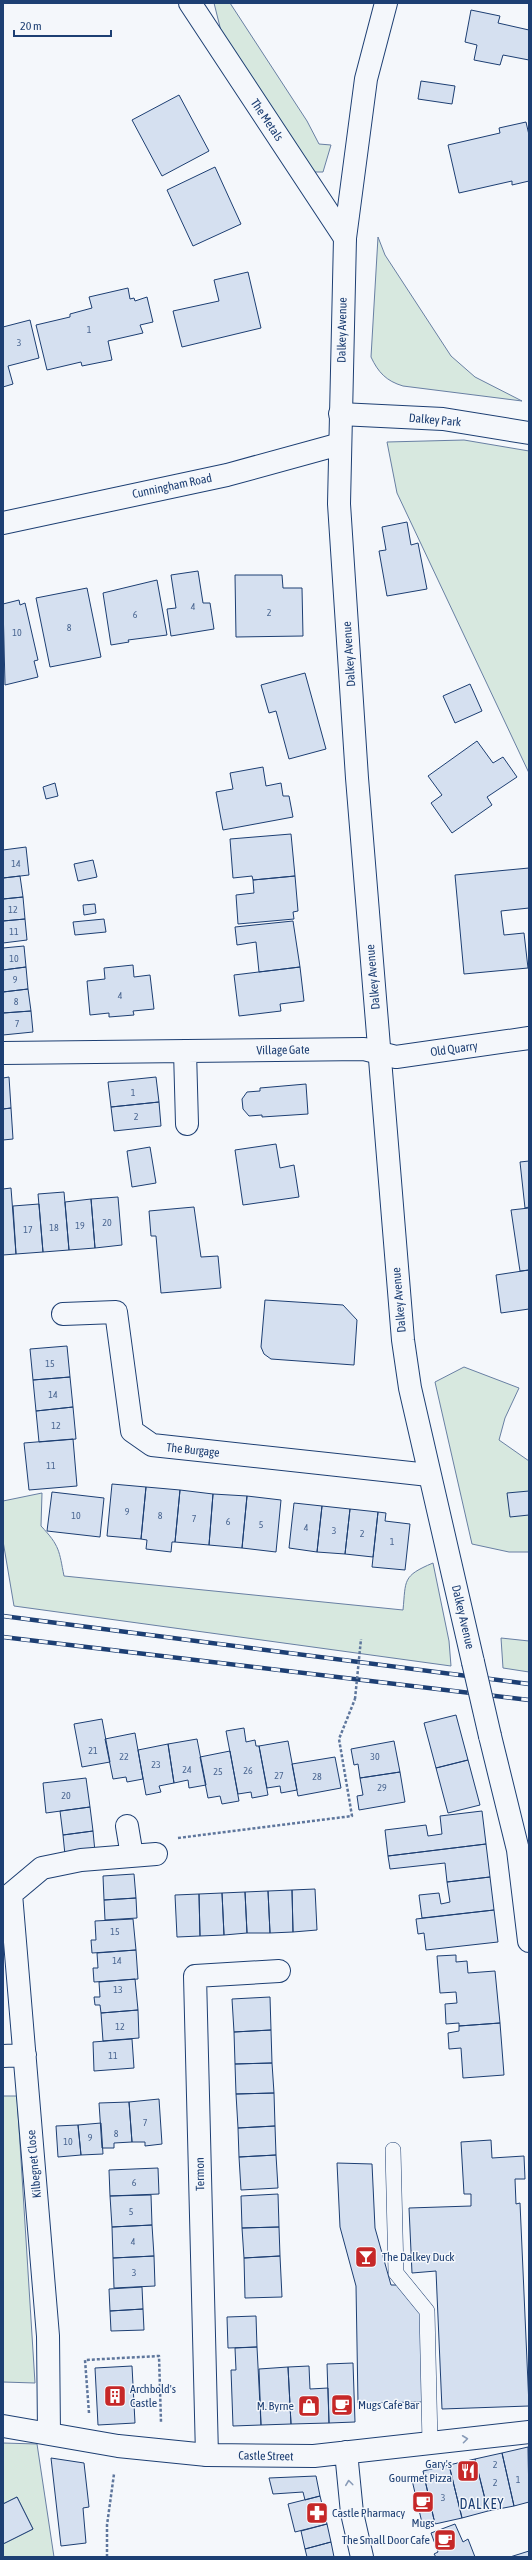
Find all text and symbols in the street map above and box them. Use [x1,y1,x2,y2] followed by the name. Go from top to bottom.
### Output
[14,12,111,38] scale bar
[20,19,42,33] text: 20 m
[248,96,286,144] street label: The Metals
[334,297,350,363] street label: Dalkey Avenue
[87,324,92,335] house number: 1
[17,337,22,348] house number: 3
[408,411,462,429] street label: Dalkey Park
[131,471,213,501] street label: Cunningham Road
[191,601,196,612] house number: 4
[267,607,272,618] house number: 2
[133,609,138,620] house number: 6
[340,621,358,687] street label: Dalkey Avenue
[67,622,72,633] house number: 8
[12,627,22,638] house number: 10
[11,858,21,869] house number: 14
[8,904,18,915] house number: 12
[9,926,19,937] house number: 11
[363,944,383,1010] street label: Dalkey Avenue
[9,953,19,964] house number: 10
[13,974,18,985] house number: 9
[118,990,123,1001] house number: 4
[14,996,19,1007] house number: 8
[15,1018,20,1029] house number: 7
[429,1039,479,1059] street label: Old Quarry
[256,1043,310,1057] street label: Village Gate
[131,1087,136,1098] house number: 1
[134,1111,139,1122] house number: 2
[102,1217,112,1228] house number: 20
[75,1220,85,1231] house number: 19
[49,1222,59,1233] house number: 18
[23,1224,33,1235] house number: 17
[389,1267,409,1333] street label: Dalkey Avenue
[45,1358,55,1369] house number: 15
[48,1389,58,1400] house number: 14
[51,1420,61,1431] house number: 12
[166,1440,220,1460] street label: The Burgage
[46,1460,56,1471] house number: 11
[125,1506,130,1517] house number: 9
[71,1510,81,1521] house number: 10
[158,1510,163,1521] house number: 8
[192,1513,197,1524] house number: 7
[226,1516,231,1527] house number: 6
[259,1519,264,1530] house number: 5
[304,1522,309,1533] house number: 4
[332,1525,337,1536] house number: 3
[360,1528,365,1539] house number: 2
[390,1536,395,1547] house number: 1
[449,1583,477,1651] street label: Dalkey Avenue
[88,1745,98,1756] house number: 21
[119,1751,129,1762] house number: 22
[370,1751,380,1762] house number: 30
[151,1759,161,1770] house number: 23
[182,1764,192,1775] house number: 24
[243,1765,253,1776] house number: 26
[213,1766,223,1777] house number: 25
[274,1770,284,1781] house number: 27
[312,1771,322,1782] house number: 28
[377,1782,387,1793] house number: 29
[61,1790,71,1801] house number: 20
[110,1926,120,1937] house number: 15
[112,1955,122,1966] house number: 14
[113,1984,123,1995] house number: 13
[115,2021,125,2032] house number: 12
[108,2050,118,2061] house number: 11
[143,2117,148,2128] house number: 7
[114,2128,119,2139] house number: 8
[24,2129,44,2199] street label: Kilbegnet Close
[88,2132,93,2143] house number: 9
[63,2136,73,2147] house number: 10
[193,2157,207,2191] street label: Termon
[132,2177,137,2188] house number: 6
[129,2206,134,2217] house number: 5
[131,2236,136,2247] house number: 4
[353,2244,379,2270] bar icon: The Dalkey Duck
[382,2250,455,2264] place label: The Dalkey Duck
[132,2267,137,2278] house number: 3
[130,2382,176,2410] place label: Archbold's Castle
[102,2383,128,2409] building icon: Archbold's Castle
[329,2392,355,2418] cafe icon: Mugs Cafe Bar
[296,2393,322,2419] shop icon: M. Byrne
[358,2398,420,2412] place label: Mugs Cafe Bar
[257,2399,294,2413] place label: M. Byrne
[462,2435,468,2444] one-way arrow
[238,2449,294,2463] street label: Castle Street
[389,2457,452,2485] place label: Gary's Gourmet Pizza
[455,2458,481,2484] restaurant icon: Gary's Gourmet Pizza
[493,2459,498,2470] house number: 2
[516,2474,521,2485] house number: 1
[493,2477,498,2488] house number: 2
[344,2480,353,2486] one-way arrow
[410,2489,436,2515] cafe icon: Mugs
[441,2492,446,2503] house number: 3
[459,2496,505,2512] district label: DALKEY
[304,2500,330,2526] pharmacy icon: Castle Pharmacy
[332,2506,405,2520] place label: Castle Pharmacy
[411,2516,435,2530] place label: Mugs
[432,2527,458,2553] cafe icon: The Small Door Cafe
[342,2533,430,2547] place label: The Small Door Cafe

